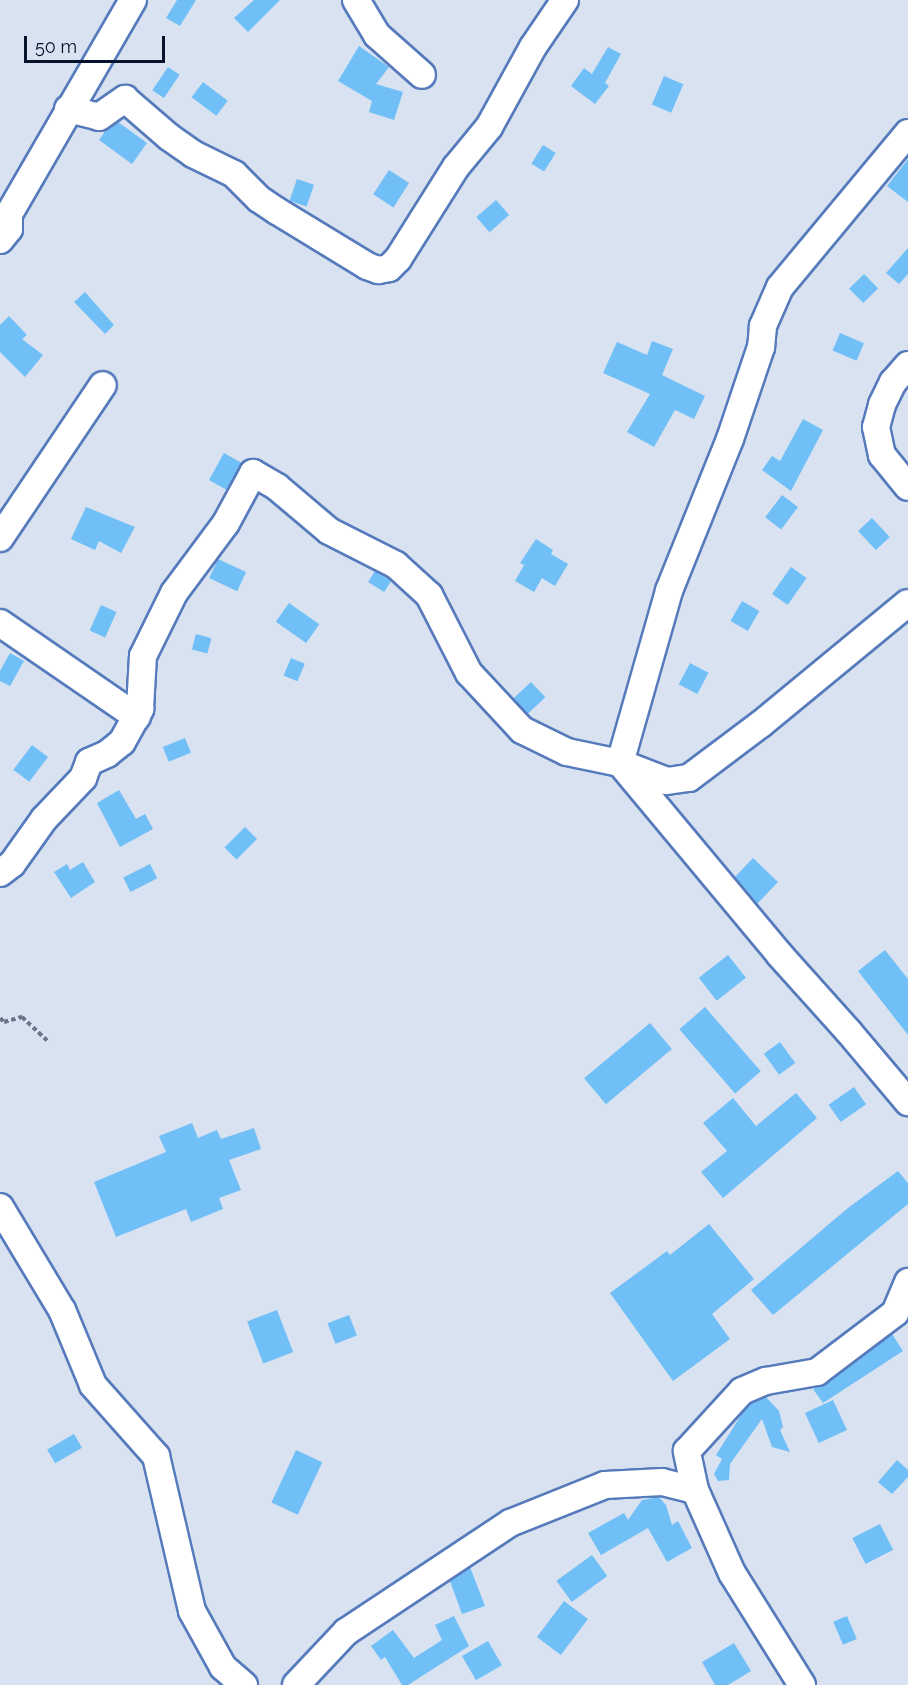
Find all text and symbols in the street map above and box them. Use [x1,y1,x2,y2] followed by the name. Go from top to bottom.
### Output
[27,24,168,62] scale bar
[35,36,77,57] text: 50 m

